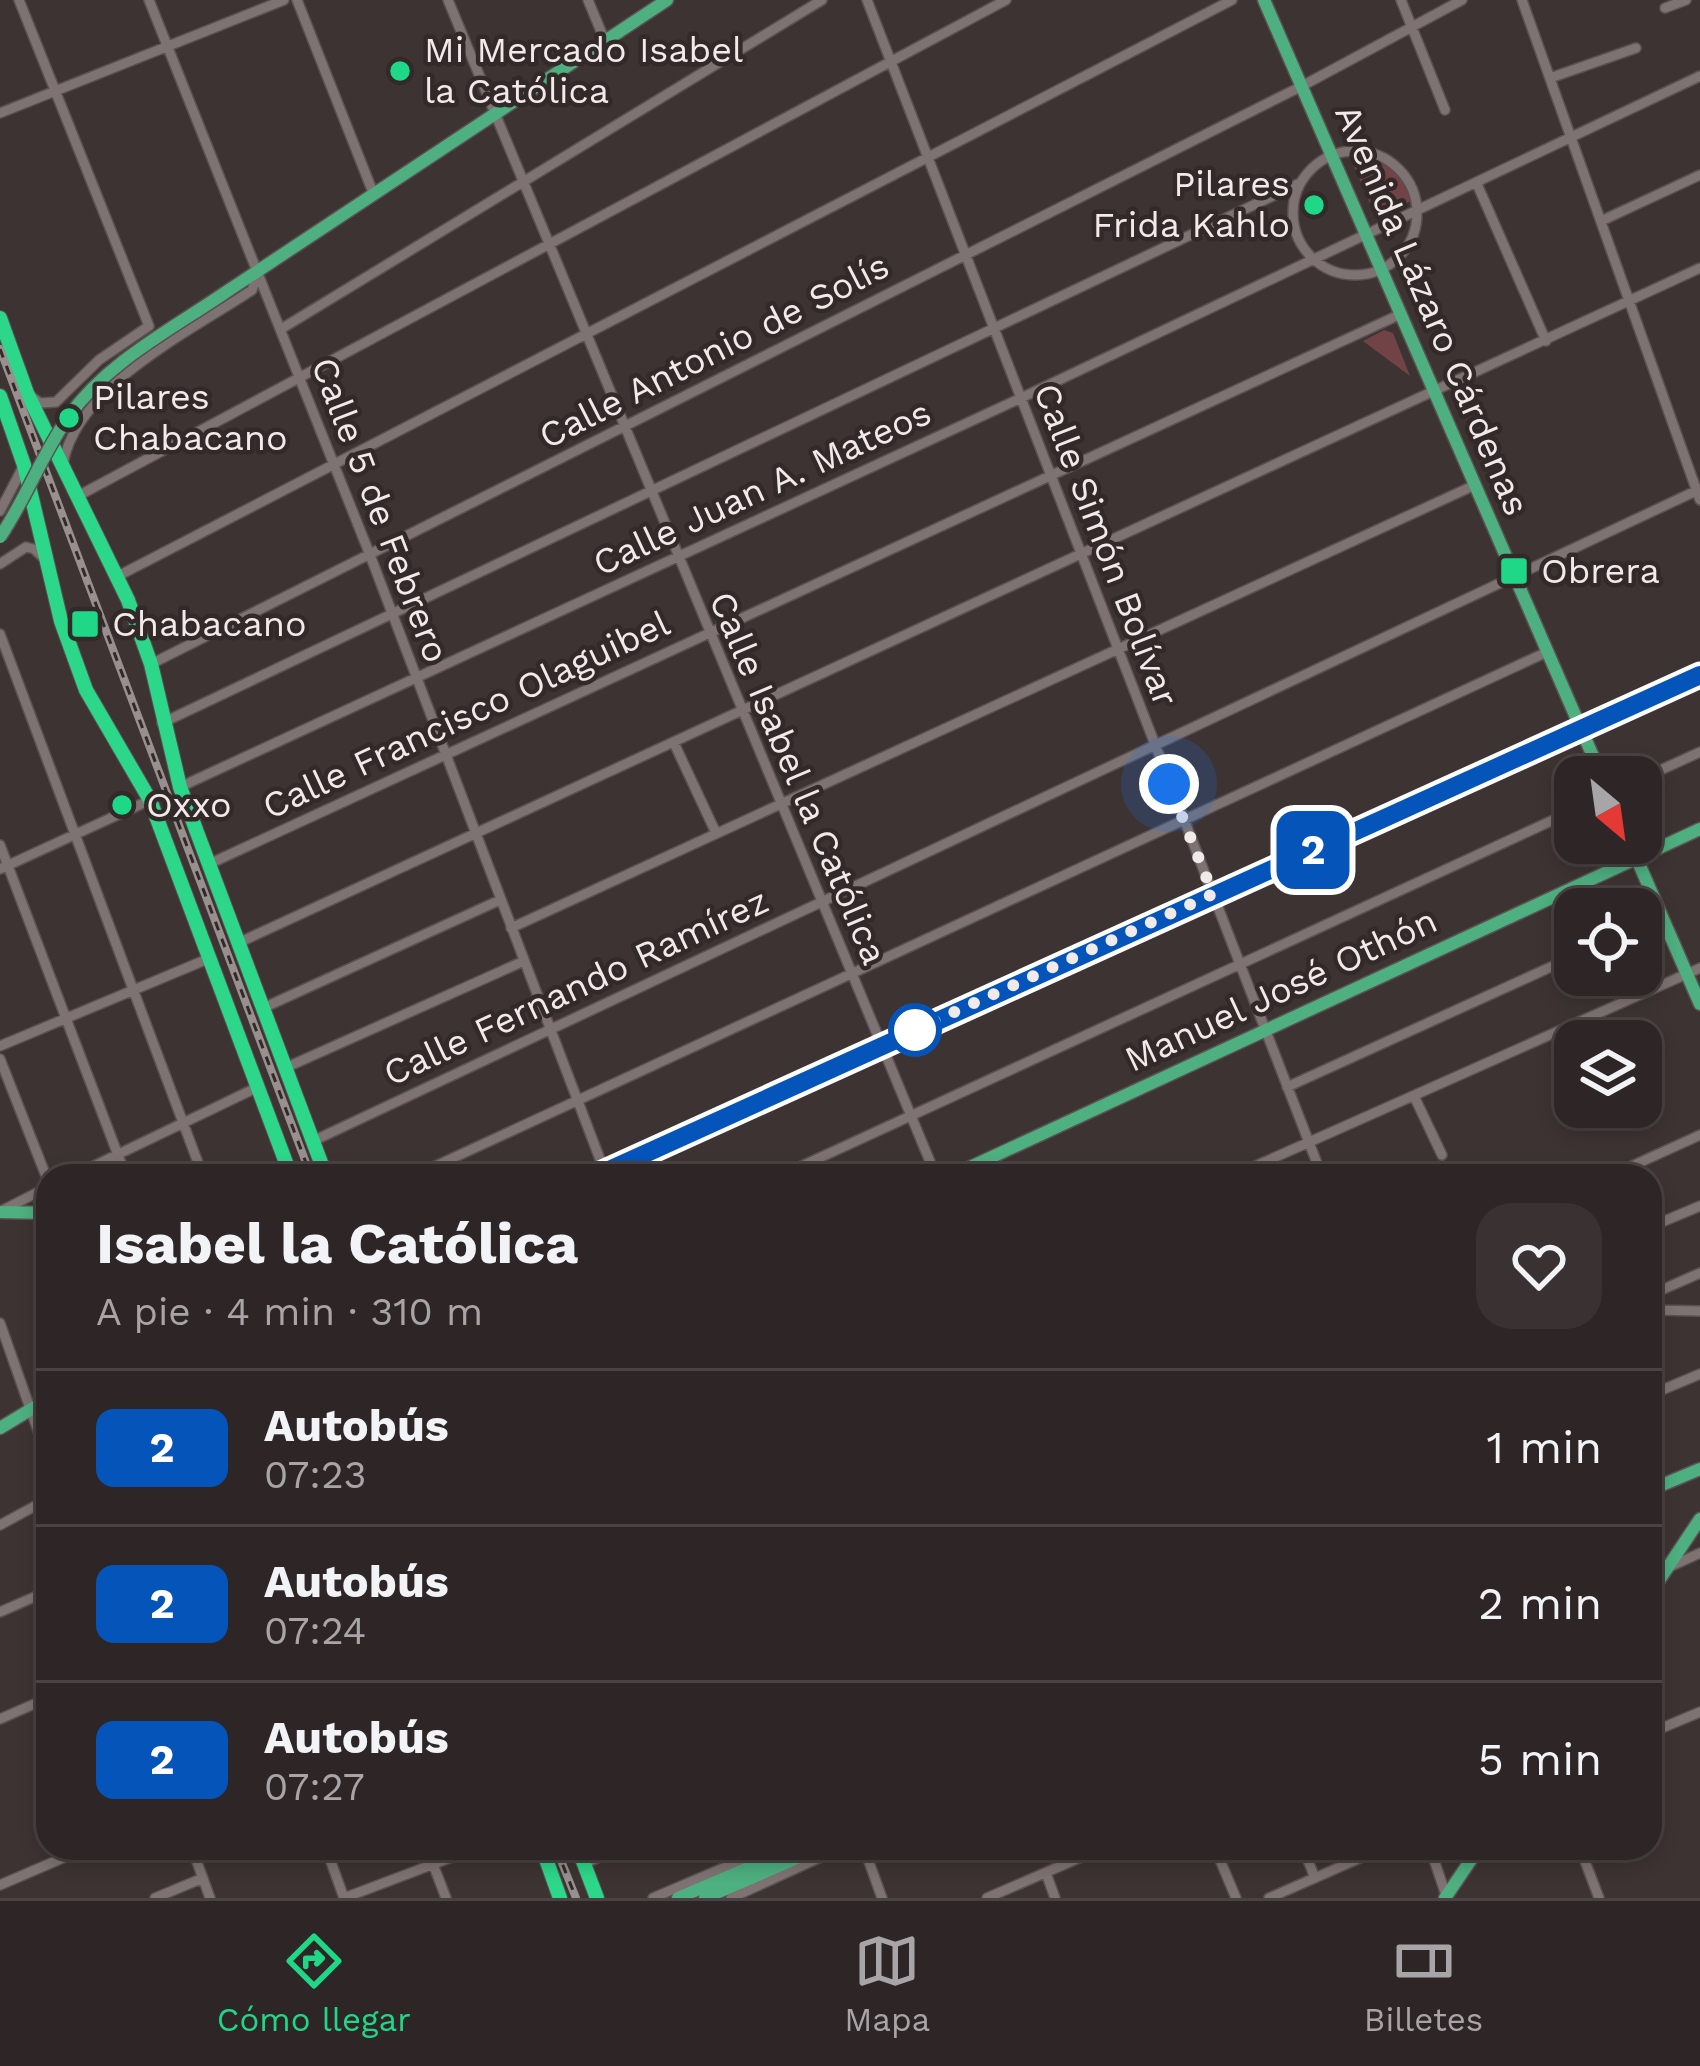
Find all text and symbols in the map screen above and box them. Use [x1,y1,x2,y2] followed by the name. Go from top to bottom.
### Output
[424,29,743,112] place label: Mi Mercado Isabel la Católica
[387,58,413,84] marker: Mi Mercado Isabel la Católica
[1326,98,1538,522] street label: Avenida Lázaro Cárdenas
[1092,163,1290,246] place label: Pilares Frida Kahlo
[1301,192,1327,218] marker: Pilares Frida Kahlo
[532,244,896,458] street label: Calle Antonio de Solís
[303,352,457,668] street label: Calle 5 de Febrero
[93,376,288,459] place label: Pilares Chabacano
[1025,378,1187,712] street label: Calle Simón Bolívar
[587,391,937,585] street label: Calle Juan A. Mateos
[56,405,82,431] marker: Pilares Chabacano
[1541,550,1660,592] place label: Obrera
[1498,555,1530,587] marker: Obrera
[700,586,896,970] street label: Calle Isabel la Católica
[256,602,676,828] street label: Calle Francisco Olaguibel
[112,603,307,645] place label: Chabacano
[69,608,101,640] marker: Chabacano
[1139,754,1199,814] your location
[1554,756,1662,864] north arrow
[1554,756,1662,1128] map controls
[146,784,232,826] place label: Oxxo
[109,792,135,818] marker: Oxxo
[1274,811,1352,889] line badge: 2
[1300,825,1326,874] text: 2
[377,879,775,1095] street label: Calle Fernando Ramírez
[1554,888,1662,996] button: locate
[1118,899,1444,1081] street label: Manuel José Othón
[890,1005,940,1055] unlabelled marker
[1554,1020,1662,1128] button: layers
[1476,1203,1602,1329] button: heart
[96,1210,578,1277] text: Isabel la Católica
[96,1289,483,1334] text: A pie · 4 min · 310 m
[264,1399,449,1452] text: Autobús
[1486,1421,1602,1474] text: 1 min
[149,1423,175,1472] text: 2
[264,1452,366,1497] text: 07:23
[264,1555,449,1608] text: Autobús
[1478,1577,1602,1630] text: 2 min
[149,1579,175,1628] text: 2
[264,1608,366,1653] text: 07:24
[264,1711,449,1764] text: Autobús
[1478,1733,1602,1786] text: 5 min
[149,1735,175,1784] text: 2
[264,1764,365,1809] text: 07:27
[217,1928,411,2039] tab: Cómo llegar
[844,1928,930,2039] tab: Mapa
[1364,1928,1483,2039] tab: Billetes

